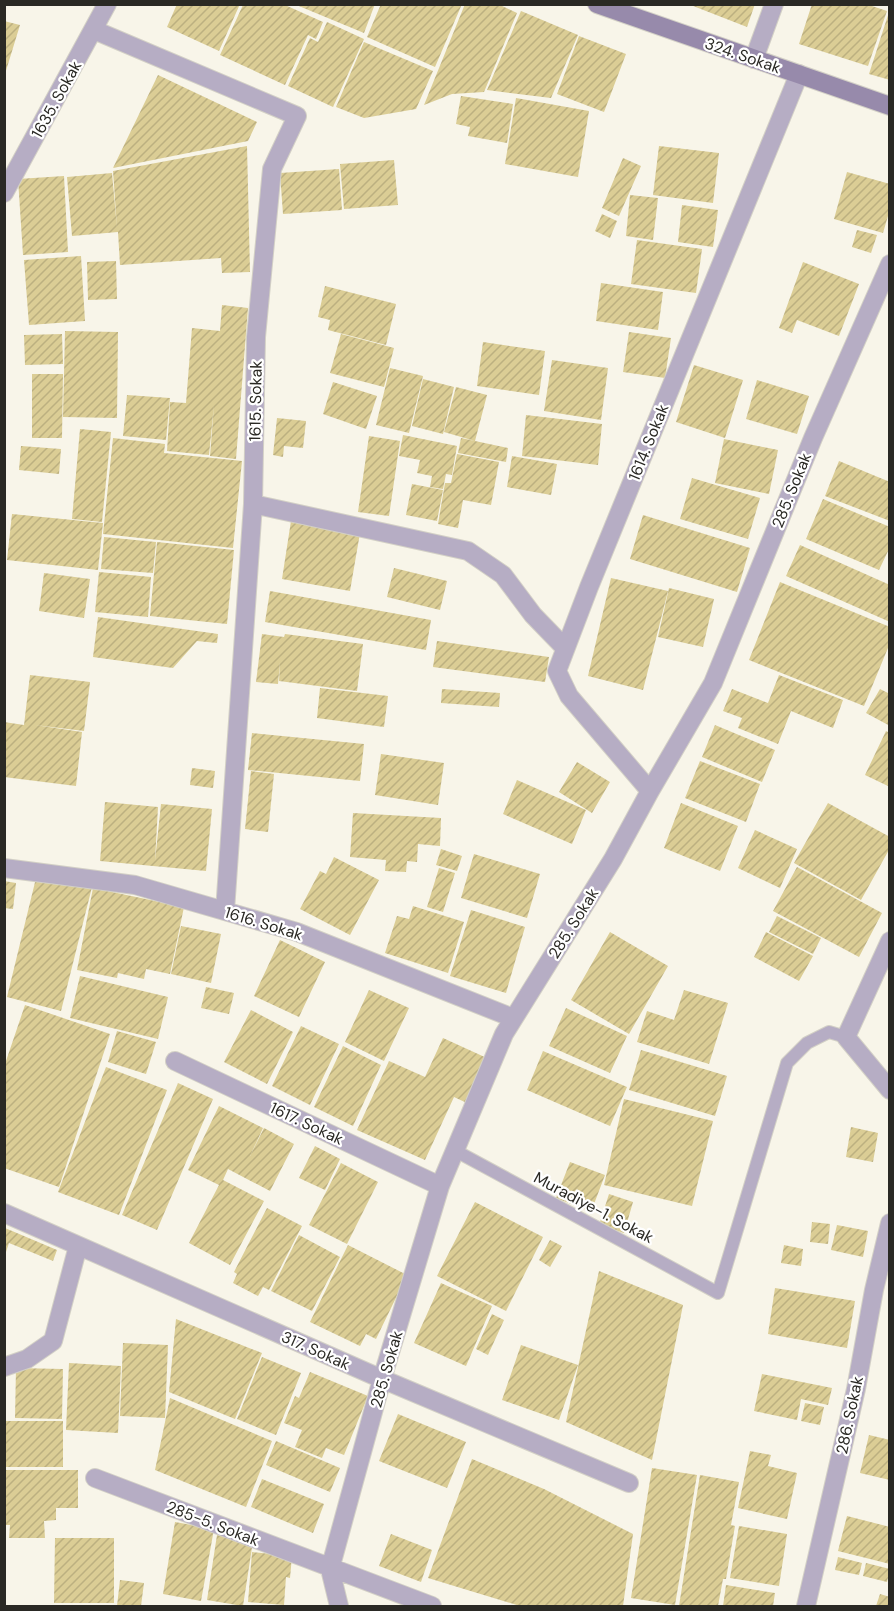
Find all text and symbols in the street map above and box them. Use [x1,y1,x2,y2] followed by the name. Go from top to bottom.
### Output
[702,33,784,78] street label: 324. Sokak
[27,57,86,142] street label: 1635. Sokak
[244,360,267,442] street label: 1615. Sokak
[624,401,673,484] street label: 1614. Sokak
[767,449,816,531] street label: 285. Sokak
[543,884,603,962] street label: 285. Sokak
[222,902,305,945] street label: 1616. Sokak
[267,1097,347,1150] street label: 1617. Sokak
[530,1167,657,1248] street label: Muradiye-1. Sokak
[278,1326,353,1375] street label: 317. Sokak
[365,1328,408,1410] street label: 285. Sokak
[831,1374,868,1456] street label: 286. Sokak
[163,1496,262,1551] street label: 285-5. Sokak

